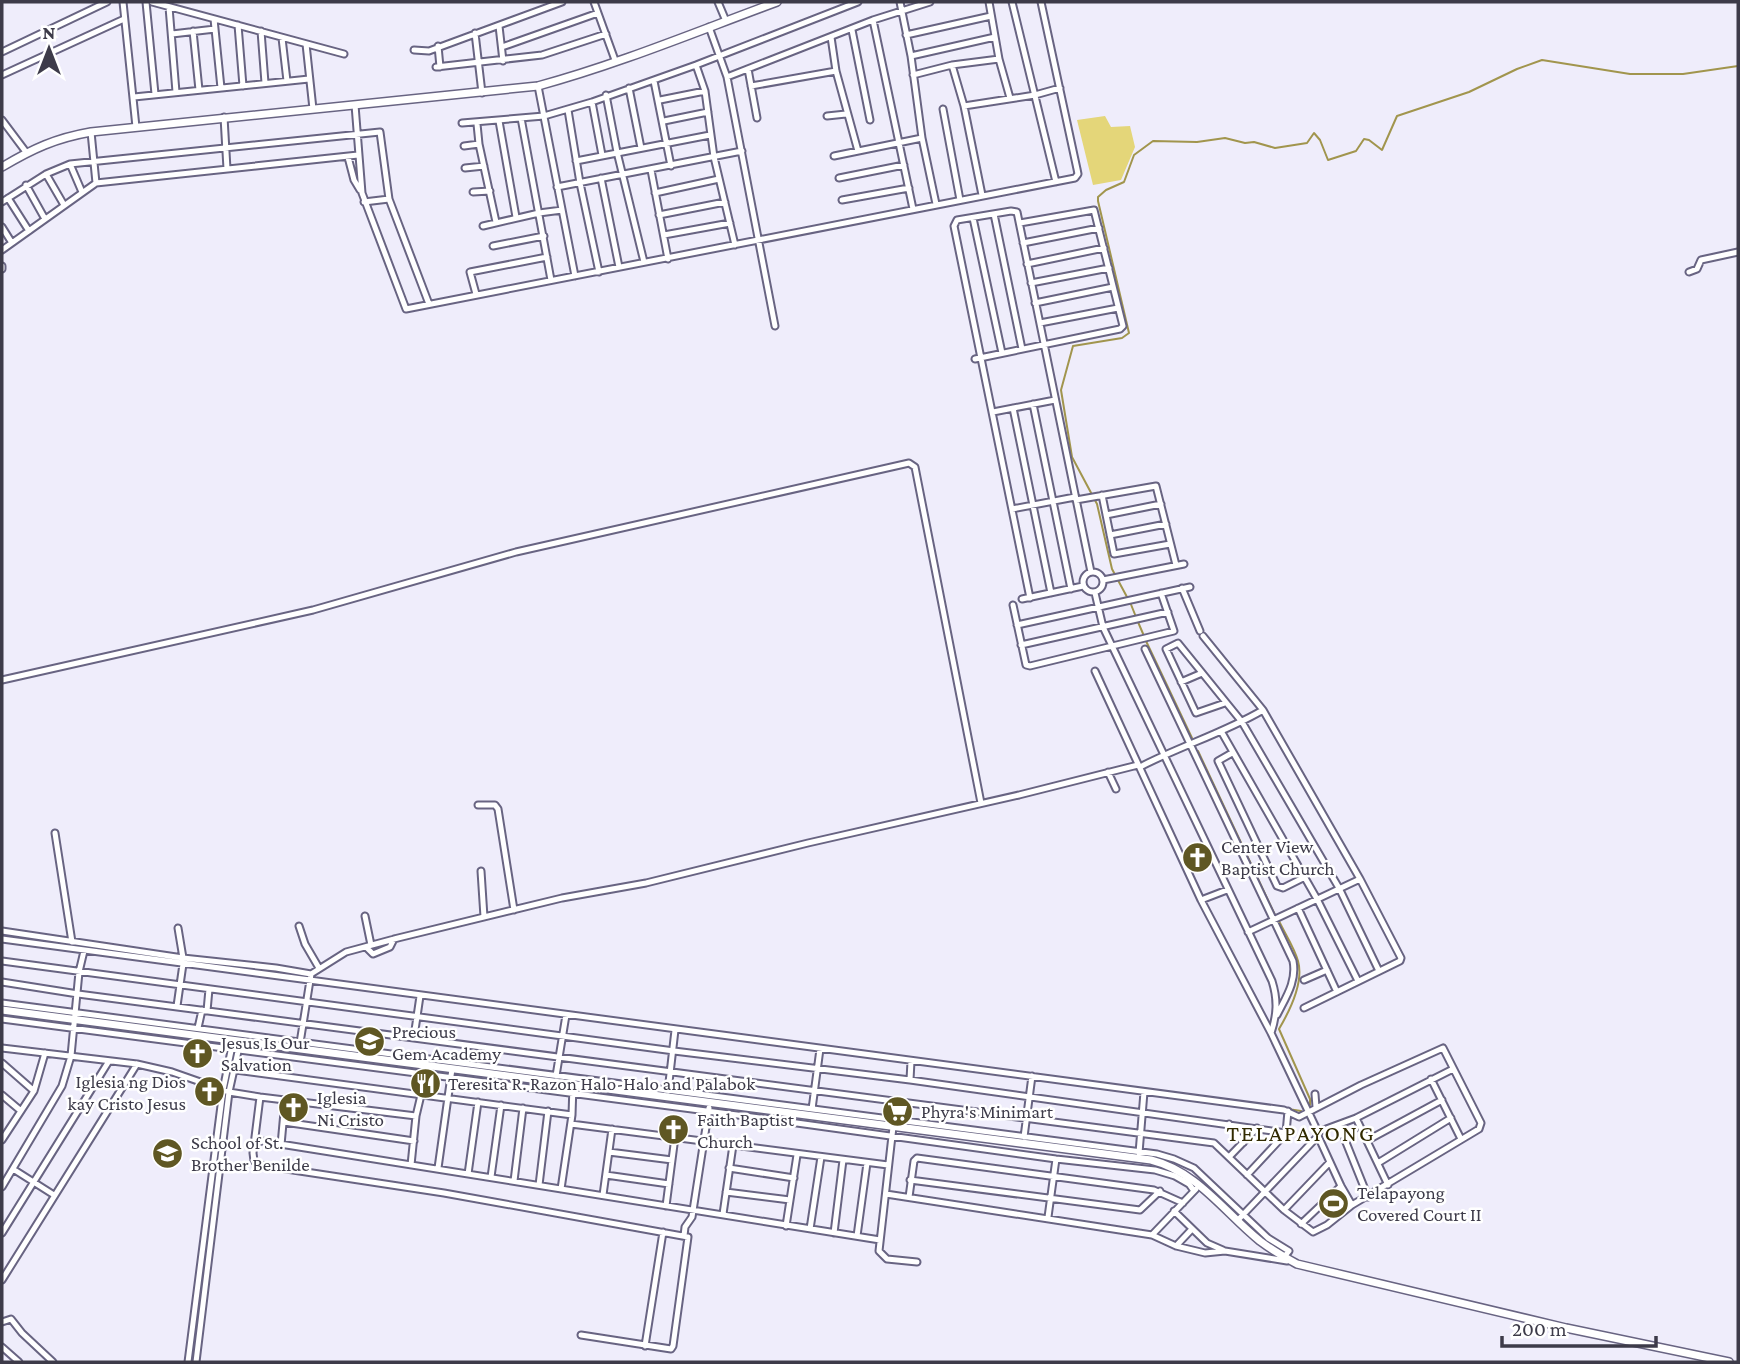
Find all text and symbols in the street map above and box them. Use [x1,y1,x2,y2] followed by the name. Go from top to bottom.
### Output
[14,14,84,84] north arrow
[43,22,56,43] text: N
[1221,836,1335,879] place label: Center View Baptist Church
[1181,840,1215,874] church icon: Center View Baptist Church
[392,1021,501,1064] place label: Precious Gem Academy
[352,1025,386,1059] school or university icon: Precious Gem Academy
[219,1032,310,1075] place label: Jesus Is Our Salvation
[181,1036,215,1070] church icon: Jesus Is Our Salvation
[408,1066,442,1100] restaurant icon: Teresita R. Razon Halo-Halo and Palabok
[67,1071,186,1114] place label: Iglesia ng Dios kay Cristo Jesus
[448,1073,756,1094] place label: Teresita R. Razon Halo-Halo and Palabok
[192,1075,226,1109] church icon: Iglesia ng Dios kay Cristo Jesus
[317,1087,384,1130] place label: Iglesia Ni Cristo
[277,1091,311,1125] church icon: Iglesia Ni Cristo
[881,1094,915,1128] supermarket icon: Phyra's Minimart
[921,1101,1054,1122] place label: Phyra's Minimart
[697,1109,795,1152] place label: Faith Baptist Church
[657,1113,691,1147] church icon: Faith Baptist Church
[1226,1120,1376,1146] district label: TELAPAYONG
[191,1132,310,1175] place label: School of St. Brother Benilde
[151,1136,185,1170] school or university icon: School of St. Brother Benilde
[1357,1182,1481,1225] place label: Telapayong Covered Court II
[1317,1186,1351,1220] sports icon: Telapayong Covered Court II
[1502,1304,1656,1348] scale bar
[1512,1317,1567,1341] text: 200 m

